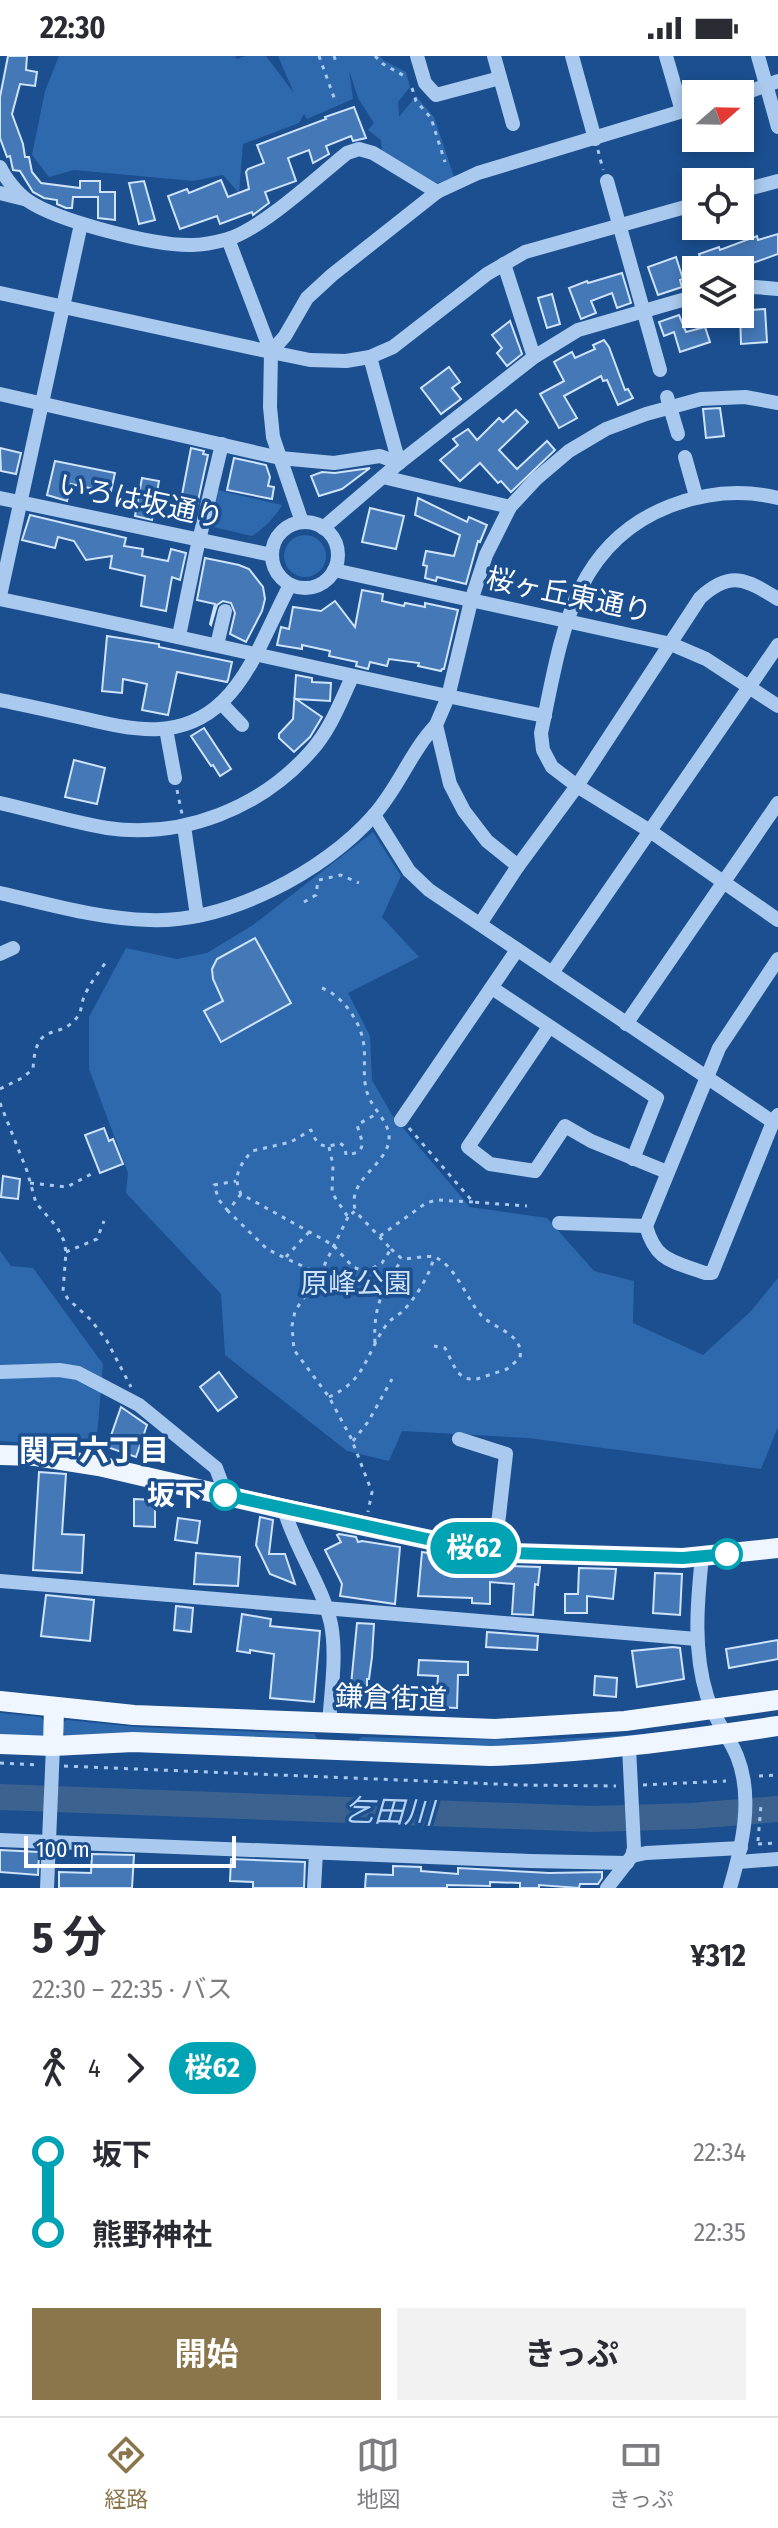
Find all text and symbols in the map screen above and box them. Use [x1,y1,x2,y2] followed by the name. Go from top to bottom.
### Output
[40,10,106,46] text: 22:30
[682,80,754,152] north arrow
[682,80,754,328] map controls
[682,168,754,240] button: locate
[682,256,754,328] button: layers
[55,467,227,535] street label: いろは坂通り
[483,561,655,629] street label: 桜ヶ丘東通り
[300,1267,412,1300] park label: 原峰公園
[19,1433,169,1469] district label: 関戸六丁目
[147,1479,203,1512] place label: 坂下
[210,1480,240,1510] marker: 坂下
[428,1522,520,1574] line badge: 桜62
[446,1531,502,1564] text: 桜62
[712,1539,742,1569] unlabelled marker
[334,1680,448,1716] street label: 鎌倉街道
[343,1792,438,1832] water label: 乞田川
[24,1832,236,1868] scale bar
[36,1836,90,1863] text: 100 m
[32,1911,107,1964] text: 5 分
[691,1938,746,1974] text: ¥312
[32,1974,233,2005] text: 22:30 – 22:35 · バス
[32,2046,76,2090] icon: walk
[113,2046,157,2090] icon: forward
[185,2051,240,2084] text: 桜62
[88,2053,101,2084] text: 4
[92,2137,152,2173] text: 坂下
[693,2137,746,2168] text: 22:34
[92,2217,212,2253] text: 熊野神社
[694,2217,746,2248] text: 22:35
[32,2308,381,2400] button: 開始
[397,2308,746,2400] button: きっぷ
[104,2433,148,2513] tab: 経路
[356,2433,400,2513] tab: 地図
[609,2433,674,2513] tab: きっぷ

